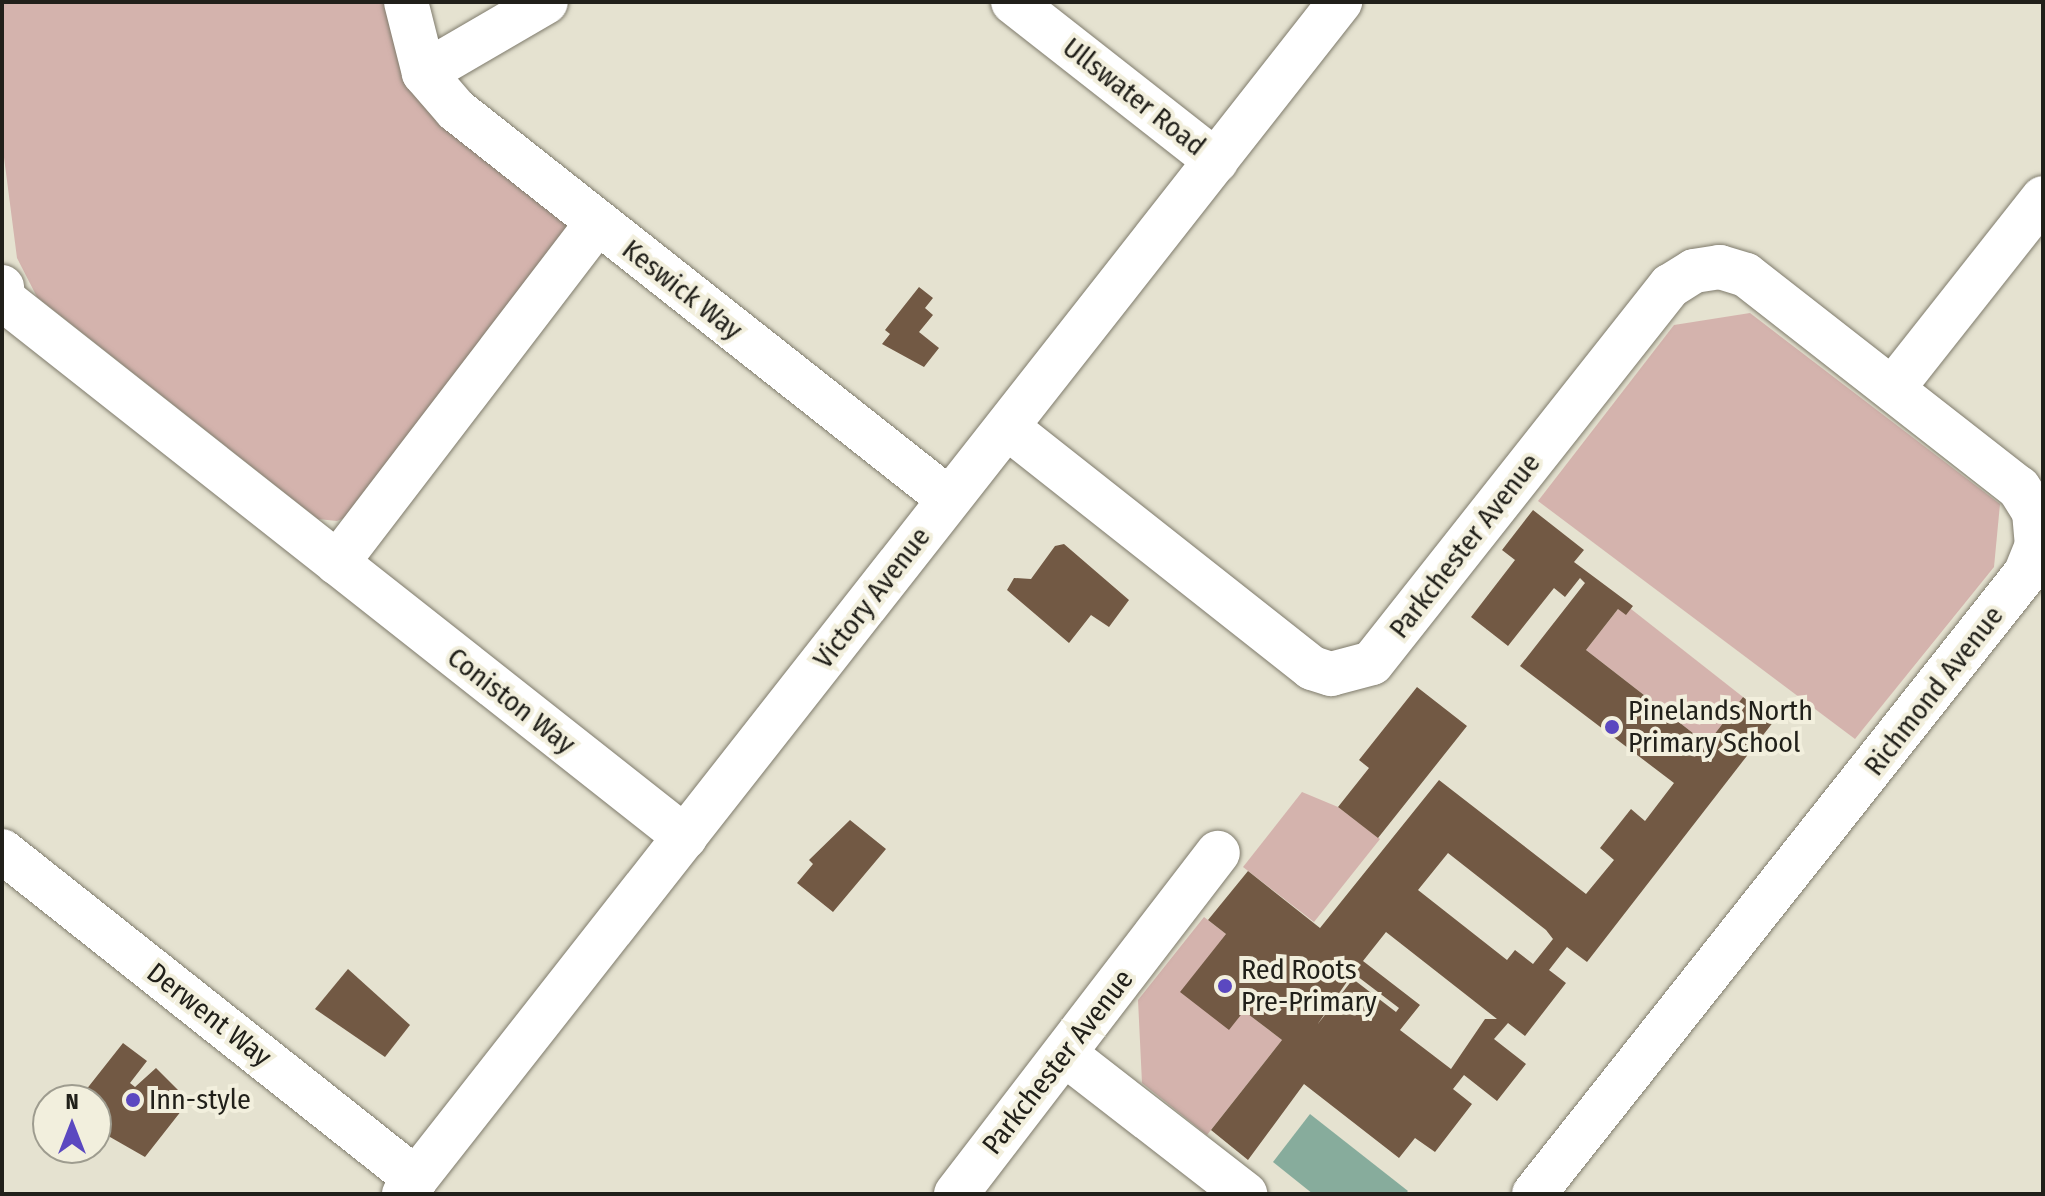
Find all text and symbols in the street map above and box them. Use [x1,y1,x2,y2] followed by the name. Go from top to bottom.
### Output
[1056,31,1212,163] street label: Ullswater Road
[615,233,749,347] street label: Keswick Way
[1382,447,1548,645] street label: Parkchester Avenue
[807,521,937,675] street label: Victory Avenue
[1857,600,2011,782] street label: Richmond Avenue
[440,641,582,761] street label: Coniston Way
[1628,694,1813,760] place label: Pinelands North Primary School
[1603,718,1621,736] marker: Pinelands North Primary School
[1241,953,1377,1019] place label: Red Roots Pre-Primary
[140,956,278,1074] street label: Derwent Way
[975,963,1141,1161] street label: Parkchester Avenue
[1216,977,1234,995] marker: Red Roots Pre-Primary
[149,1083,251,1117] place label: Inn-style
[32,1084,112,1164] north arrow
[65,1088,79,1115] text: N
[124,1091,142,1109] marker: Inn-style

